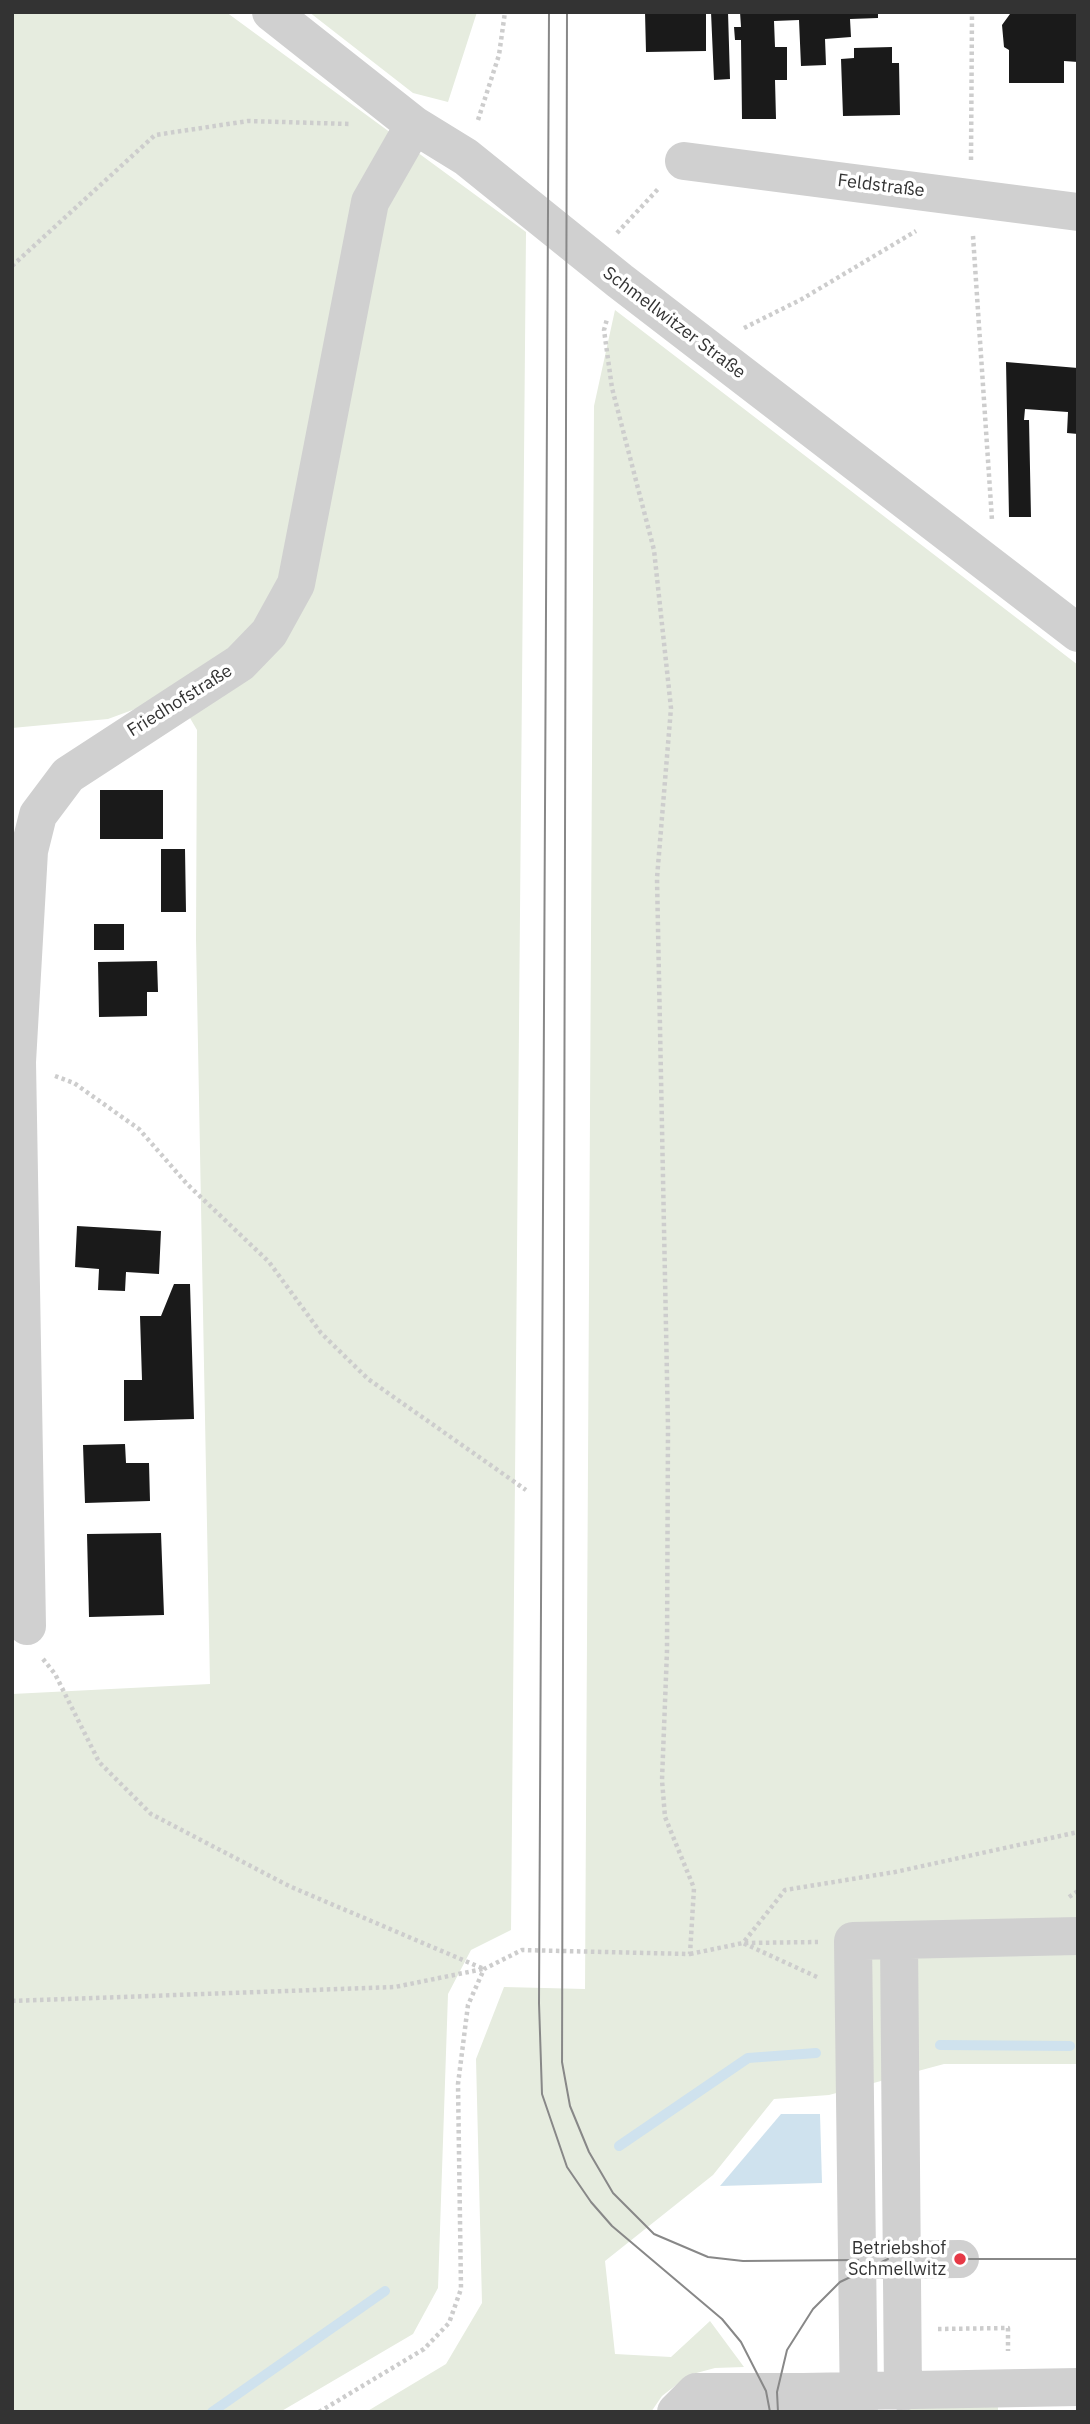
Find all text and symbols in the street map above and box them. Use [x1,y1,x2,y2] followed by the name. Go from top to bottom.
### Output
[836,170,926,202] street label: Feldstraße
[598,262,750,384] street label: Schmellwitzer Straße
[124,660,236,742] street label: Friedhofstraße
[848,2238,946,2280] place label: Betriebshof Schmellwitz
[952,2251,968,2267] marker: Betriebshof Schmellwitz

